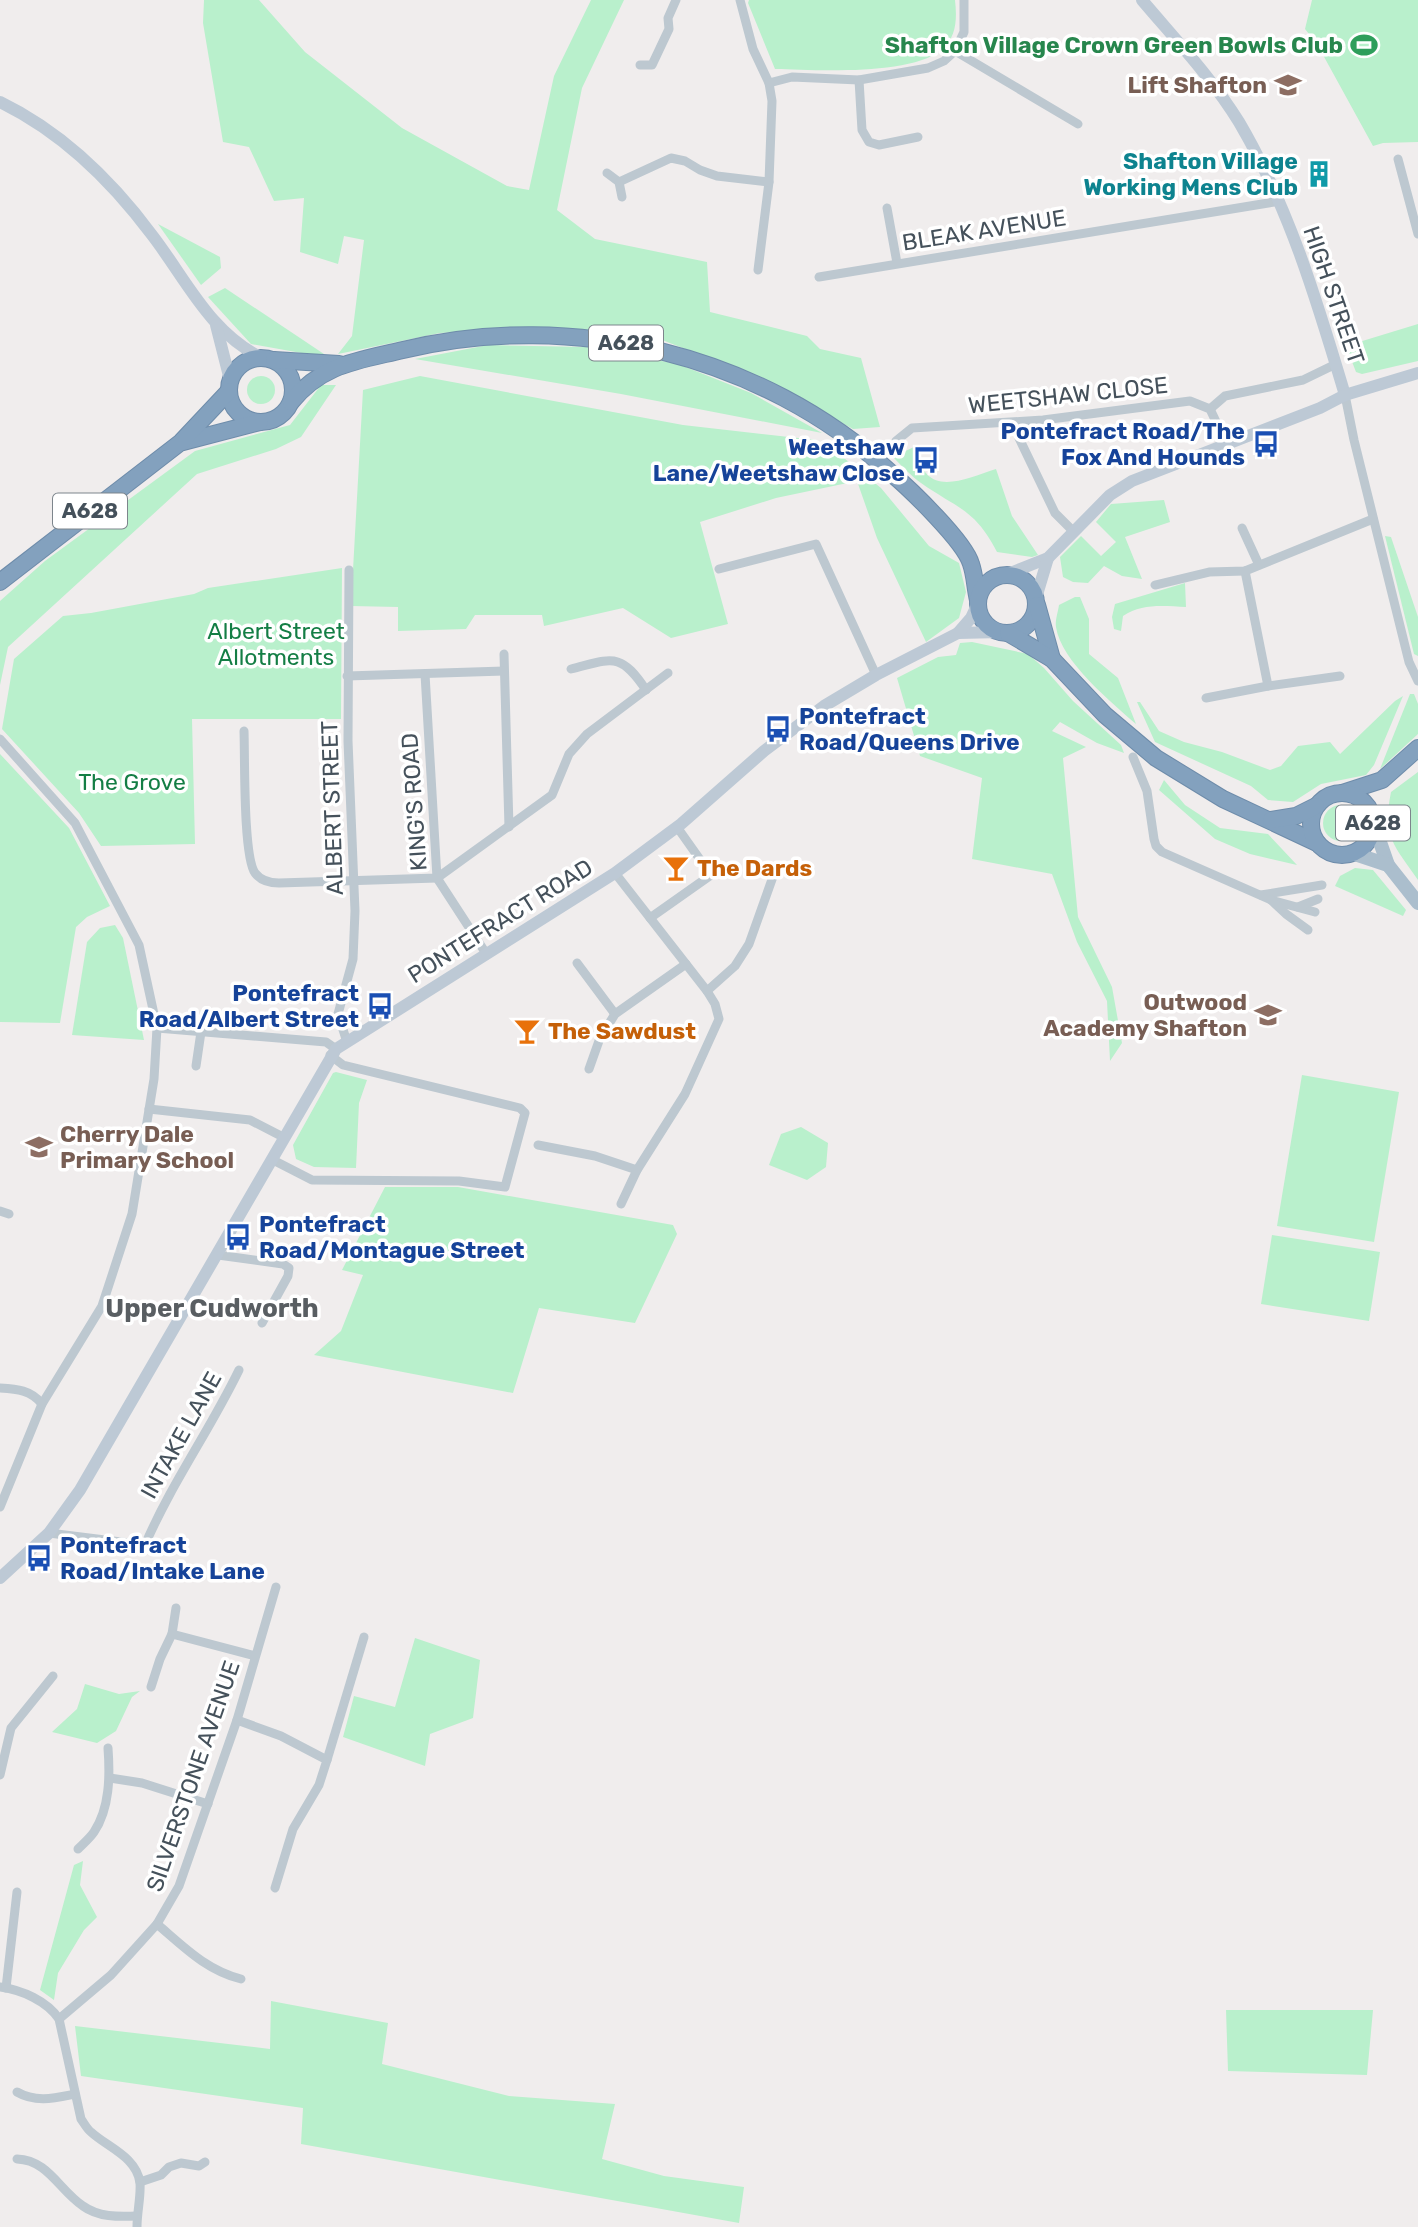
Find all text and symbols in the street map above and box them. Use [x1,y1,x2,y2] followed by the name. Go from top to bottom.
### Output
[1349,30,1379,60] sports icon: Shafton Village Crown Green Bowls Club
[885,31,1343,59] place label: Shafton Village Crown Green Bowls Club
[1273,70,1303,100] school or university icon: Lift Shafton
[1127,71,1267,99] place label: Lift Shafton
[1083,147,1298,201] place label: Shafton Village Working Mens Club
[1304,159,1334,189] building icon: Shafton Village Working Mens Club
[900,203,1068,257] street label: BLEAK AVENUE
[1297,222,1371,368] street label: HIGH STREET
[589,326,663,360] road number: A628
[967,371,1169,419] street label: WEETSHAW CLOSE
[1000,417,1245,471] place label: Pontefract Road/The Fox And Hounds
[1251,429,1281,459] bus stop icon: Pontefract Road/The Fox And Hounds
[653,433,905,487] place label: Weetshaw Lane/Weetshaw Close
[911,445,941,475] bus stop icon: Weetshaw Lane/Weetshaw Close
[53,494,127,528] road number: A628
[207,617,345,671] park label: Albert Street Allotments
[799,702,1020,756] place label: Pontefract Road/Queens Drive
[763,714,793,744] bus stop icon: Pontefract Road/Queens Drive
[315,720,349,896] street label: ALBERT STREET
[395,732,433,872] street label: KING'S ROAD
[78,768,186,796] park label: The Grove
[1336,806,1410,840] road number: A628
[402,853,598,989] street label: PONTEFRACT ROAD
[661,853,691,883] bar icon: The Dards
[697,854,813,882] place label: The Dards
[139,979,359,1033] place label: Pontefract Road/Albert Street
[1043,988,1247,1042] place label: Outwood Academy Shafton
[365,991,395,1021] bus stop icon: Pontefract Road/Albert Street
[1253,1000,1283,1030] school or university icon: Outwood Academy Shafton
[512,1016,542,1046] bar icon: The Sawdust
[548,1017,696,1045] place label: The Sawdust
[60,1120,234,1174] place label: Cherry Dale Primary School
[24,1132,54,1162] school or university icon: Cherry Dale Primary School
[259,1210,525,1264] place label: Pontefract Road/Montague Street
[223,1222,253,1252] bus stop icon: Pontefract Road/Montague Street
[105,1293,319,1324] district label: Upper Cudworth
[135,1367,227,1503] street label: INTAKE LANE
[60,1531,265,1585] place label: Pontefract Road/Intake Lane
[24,1543,54,1573] bus stop icon: Pontefract Road/Intake Lane
[140,1657,246,1895] street label: SILVERSTONE AVENUE

